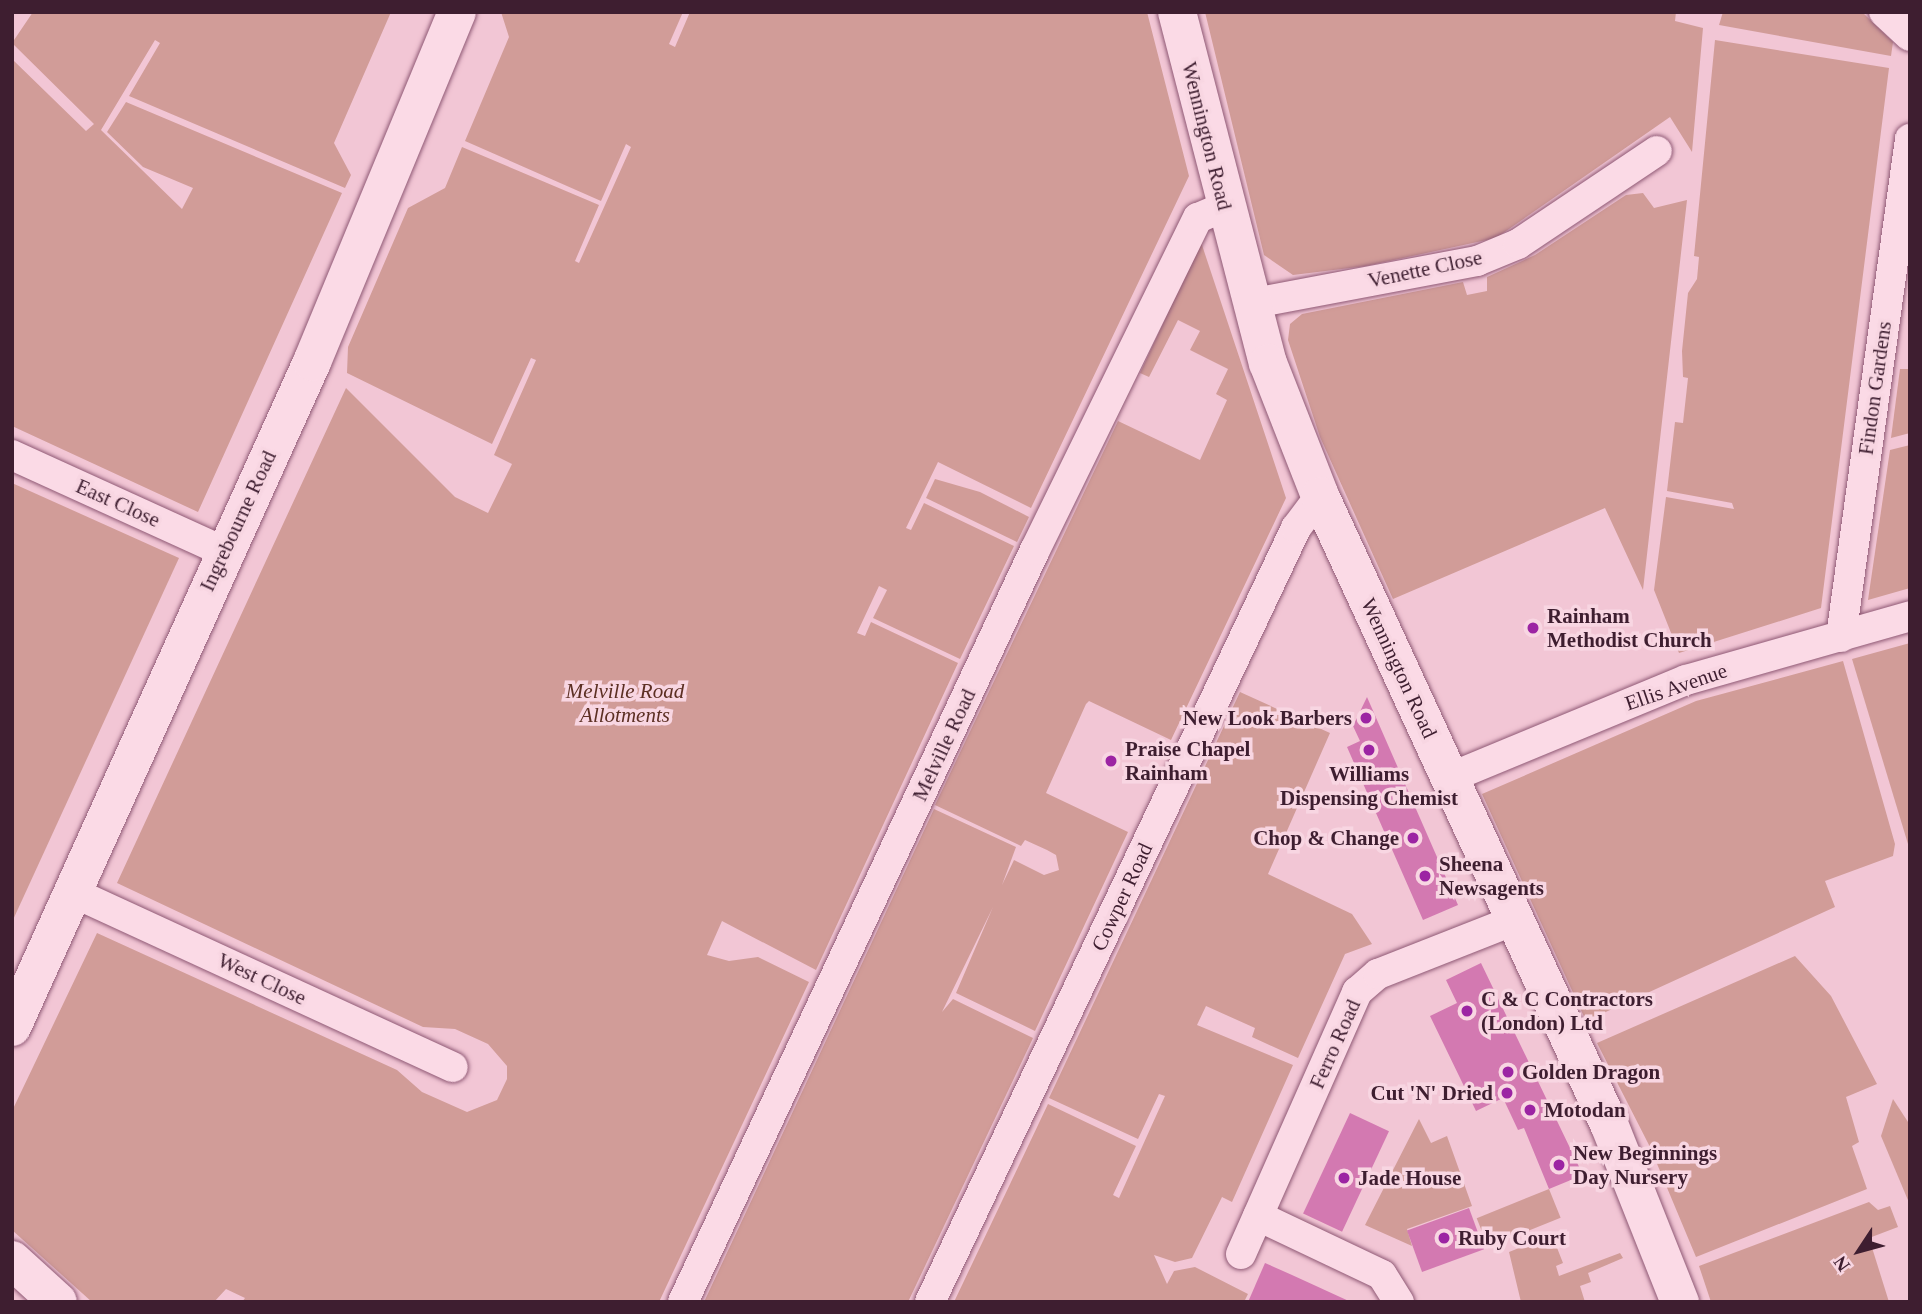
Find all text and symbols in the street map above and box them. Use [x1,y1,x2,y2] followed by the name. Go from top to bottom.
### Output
[1176,59,1238,213] street label: Wennington Road
[1366,245,1484,293] street label: Venette Close
[1853,320,1897,456] street label: Findon Gardens
[194,447,282,595] street label: Ingrebourne Road
[72,473,164,533] street label: East Close
[1356,594,1442,742] street label: Wennington Road
[1547,603,1712,653] place label: Rainham Methodist Church
[1525,620,1541,636] marker: Rainham Methodist Church
[1621,658,1731,716] street label: Ellis Avenue
[566,678,684,728] park label: Melville Road Allotments
[907,685,981,805] street label: Melville Road
[1183,705,1352,731] place label: New Look Barbers
[1358,710,1374,726] marker: New Look Barbers
[1125,736,1250,786] place label: Praise Chapel Rainham
[1361,742,1377,758] marker: Williams Dispensing Chemist
[1103,753,1119,769] marker: Praise Chapel Rainham
[1280,761,1458,811] place label: Williams Dispensing Chemist
[1253,825,1399,851] place label: Chop & Change
[1405,830,1421,846] marker: Chop & Change
[1086,839,1158,955] street label: Cowper Road
[1439,851,1544,901] place label: Sheena Newsagents
[1417,868,1433,884] marker: Sheena Newsagents
[214,948,310,1010] street label: West Close
[1481,986,1653,1036] place label: C & C Contractors (London) Ltd
[1304,995,1366,1093] street label: Ferro Road
[1459,1003,1475,1019] marker: C & C Contractors (London) Ltd
[1522,1059,1660,1085] place label: Golden Dragon
[1500,1064,1516,1080] marker: Golden Dragon
[1371,1080,1493,1106] place label: Cut 'N' Dried
[1499,1085,1515,1101] marker: Cut 'N' Dried
[1544,1097,1626,1123] place label: Motodan
[1522,1102,1538,1118] marker: Motodan
[1573,1140,1717,1190] place label: New Beginnings Day Nursery
[1551,1157,1567,1173] marker: New Beginnings Day Nursery
[1358,1165,1461,1191] place label: Jade House
[1336,1170,1352,1186] marker: Jade House
[1824,1216,1894,1286] north arrow
[1458,1225,1566,1251] place label: Ruby Court
[1436,1230,1452,1246] marker: Ruby Court
[1829,1252,1854,1275] text: N

